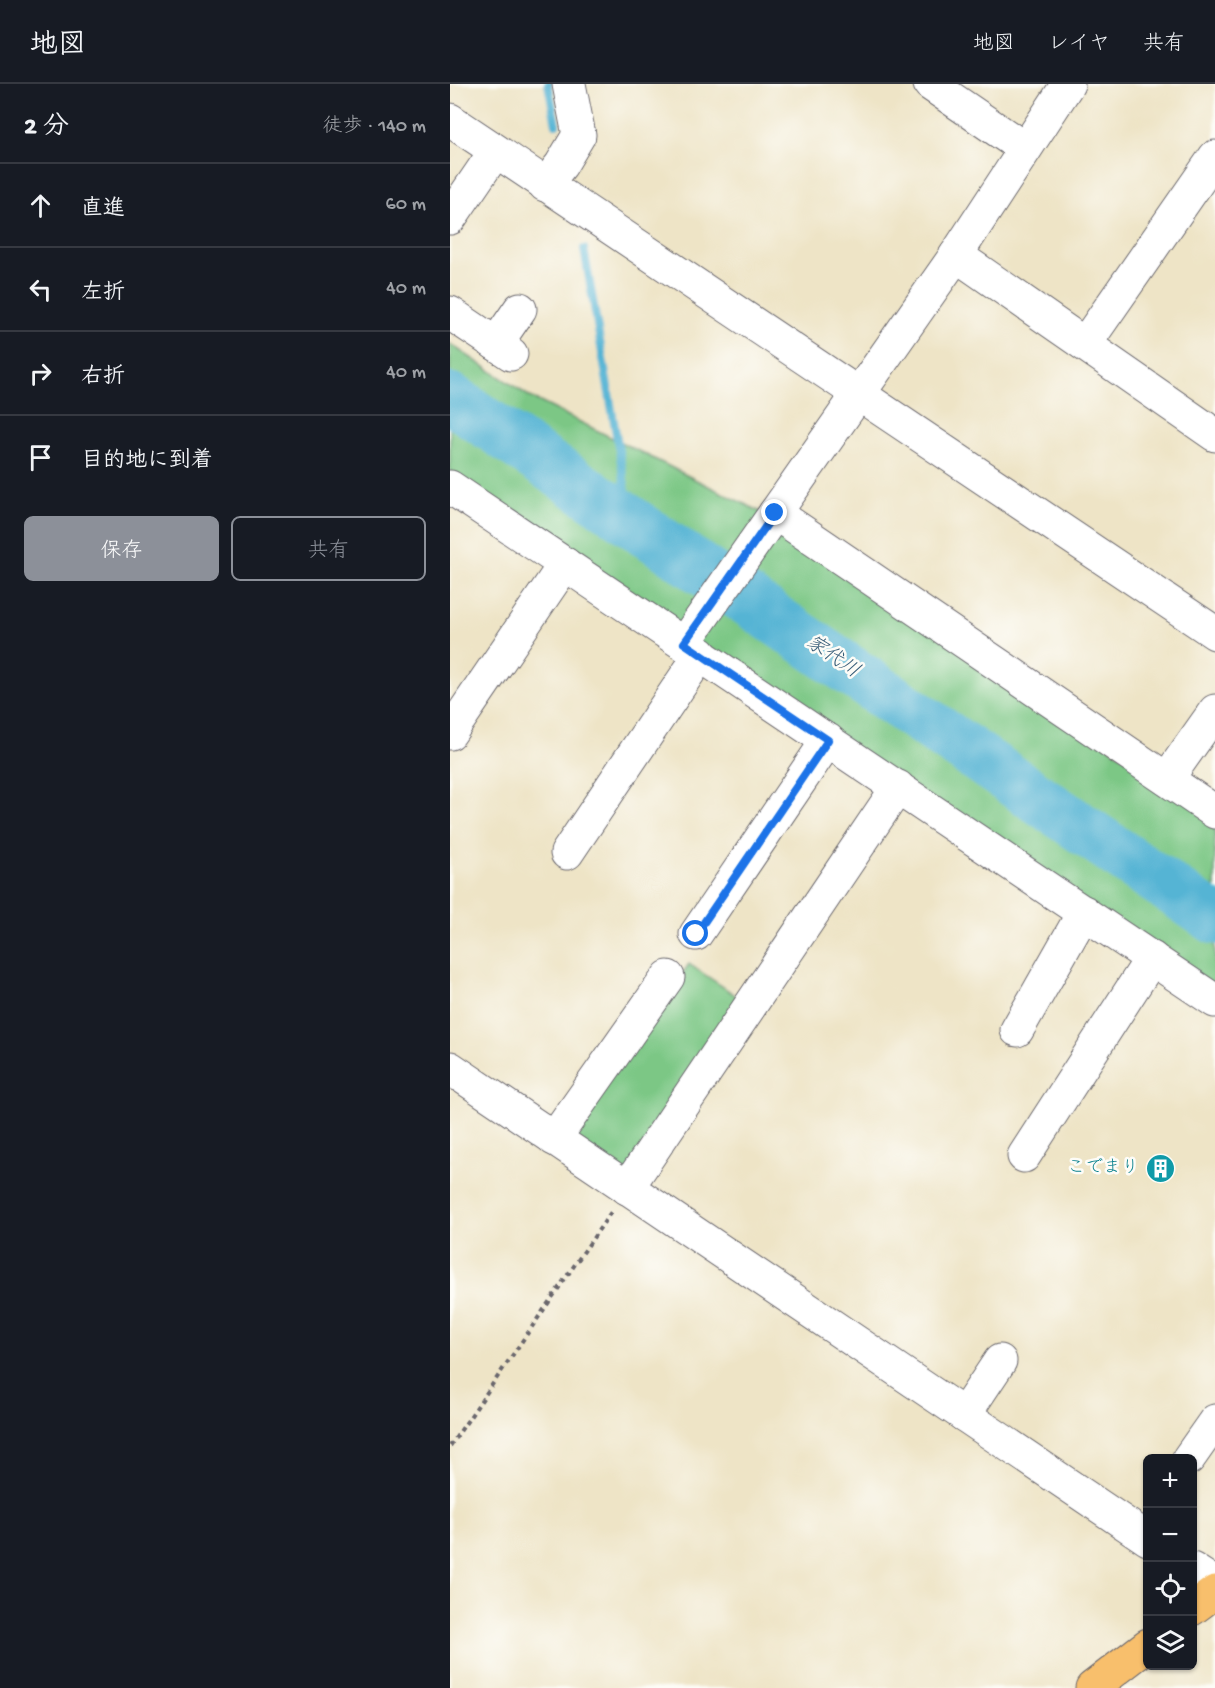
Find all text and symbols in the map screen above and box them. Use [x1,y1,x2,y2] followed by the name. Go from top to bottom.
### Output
[30,30,86,63] text: 地図
[973,33,1015,58] text: 地図
[1048,33,1110,58] text: レイヤ
[1143,33,1185,58] text: 共有
[24,113,69,144] text: 2 分
[322,116,426,139] text: 徒歩 · 140 m
[24,189,57,222] icon: ahead
[386,194,426,217] text: 60 m
[81,197,125,223] text: 直進
[24,273,57,306] icon: left
[386,278,426,301] text: 40 m
[81,281,125,307] text: 左折
[24,357,57,390] icon: right
[386,362,426,385] text: 40 m
[81,365,125,391] text: 右折
[24,441,57,474] icon: arrive
[81,449,213,475] text: 目的地に到着
[761,499,787,525] route end
[24,516,219,581] button: 保存
[231,516,426,581] button: 共有
[801,630,864,684] water label: 家代川
[682,920,708,946] route start
[1144,1152,1176,1184] building icon: こでまり
[1067,1157,1139,1179] place label: こでまり
[1143,1454,1197,1670] map controls
[1143,1454,1197,1508] button: +
[1143,1508,1197,1562] button: −
[1143,1562,1197,1616] button: locate
[1143,1616,1197,1670] button: layers

